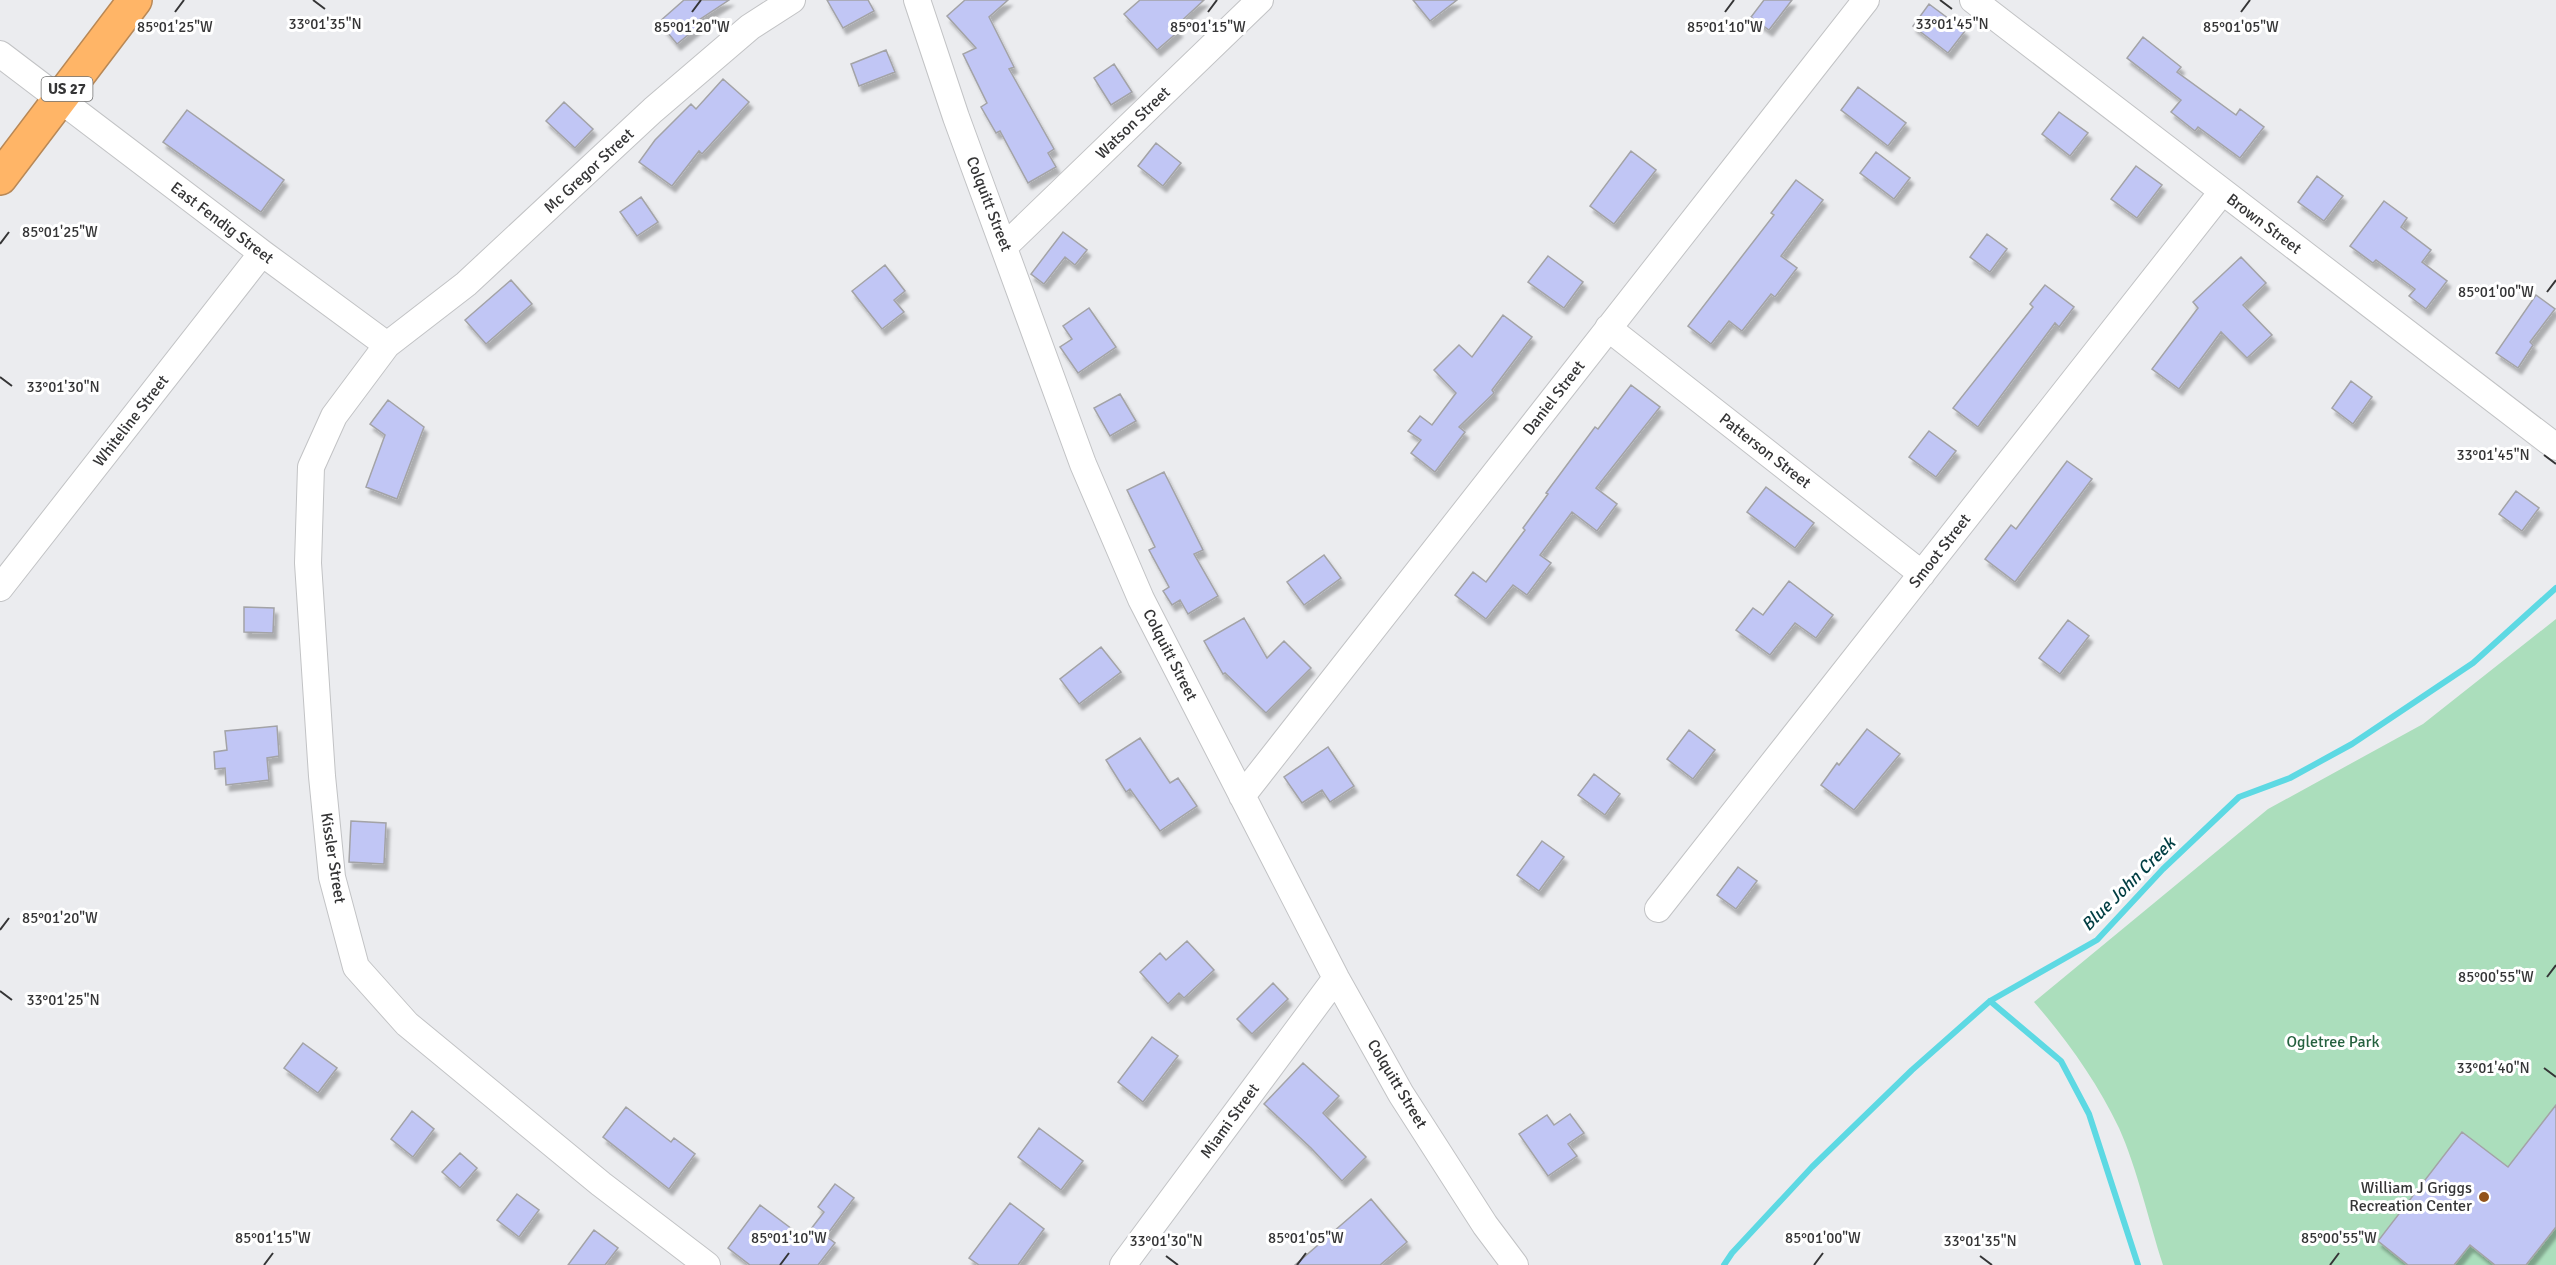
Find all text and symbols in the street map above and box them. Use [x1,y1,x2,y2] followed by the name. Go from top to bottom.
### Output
[288,15,362,33] text: 33°01'35"N
[1915,15,1989,33] text: 33°01'45"N
[137,18,213,36] text: 85°01'25"W
[654,18,730,36] text: 85°01'20"W
[1170,18,1246,36] text: 85°01'15"W
[1687,18,1763,36] text: 85°01'10"W
[2203,18,2279,36] text: 85°01'05"W
[42,77,92,101] road number: US 27
[1092,82,1175,163] street label: Watson Street
[540,124,638,218] street label: Mc Gregor Street
[962,154,1016,255] street label: Colquitt Street
[166,178,278,269] street label: East Fendig Street
[2223,189,2306,259] street label: Brown Street
[22,223,98,241] text: 85°01'25"W
[2458,283,2534,301] text: 85°01'00"W
[1519,356,1590,439] street label: Daniel Street
[89,371,173,471] street label: Whiteline Street
[26,378,100,396] text: 33°01'30"N
[1715,409,1815,493] street label: Patterson Street
[2456,446,2530,464] text: 33°01'45"N
[1905,509,1976,592] street label: Smoot Street
[1138,606,1202,705] street label: Colquitt Street
[316,811,350,905] street label: Kissler Street
[2076,831,2181,936] water label: Blue John Creek
[22,909,98,927] text: 85°01'20"W
[2458,968,2534,986] text: 85°00'55"W
[26,991,100,1009] text: 33°01'25"N
[2287,1032,2380,1052] park label: Ogletree Park
[1363,1036,1432,1132] street label: Colquitt Street
[2456,1059,2530,1077] text: 33°01'40"N
[1196,1079,1264,1162] street label: Miami Street
[2349,1178,2472,1216] place label: William J Griggs Recreation Center
[2477,1190,2491,1204] marker: William J Griggs Recreation Center
[235,1229,311,1247] text: 85°01'15"W
[751,1229,827,1247] text: 85°01'10"W
[1268,1229,1344,1247] text: 85°01'05"W
[1785,1229,1861,1247] text: 85°01'00"W
[2301,1229,2377,1247] text: 85°00'55"W
[1129,1232,1203,1250] text: 33°01'30"N
[1943,1232,2017,1250] text: 33°01'35"N

